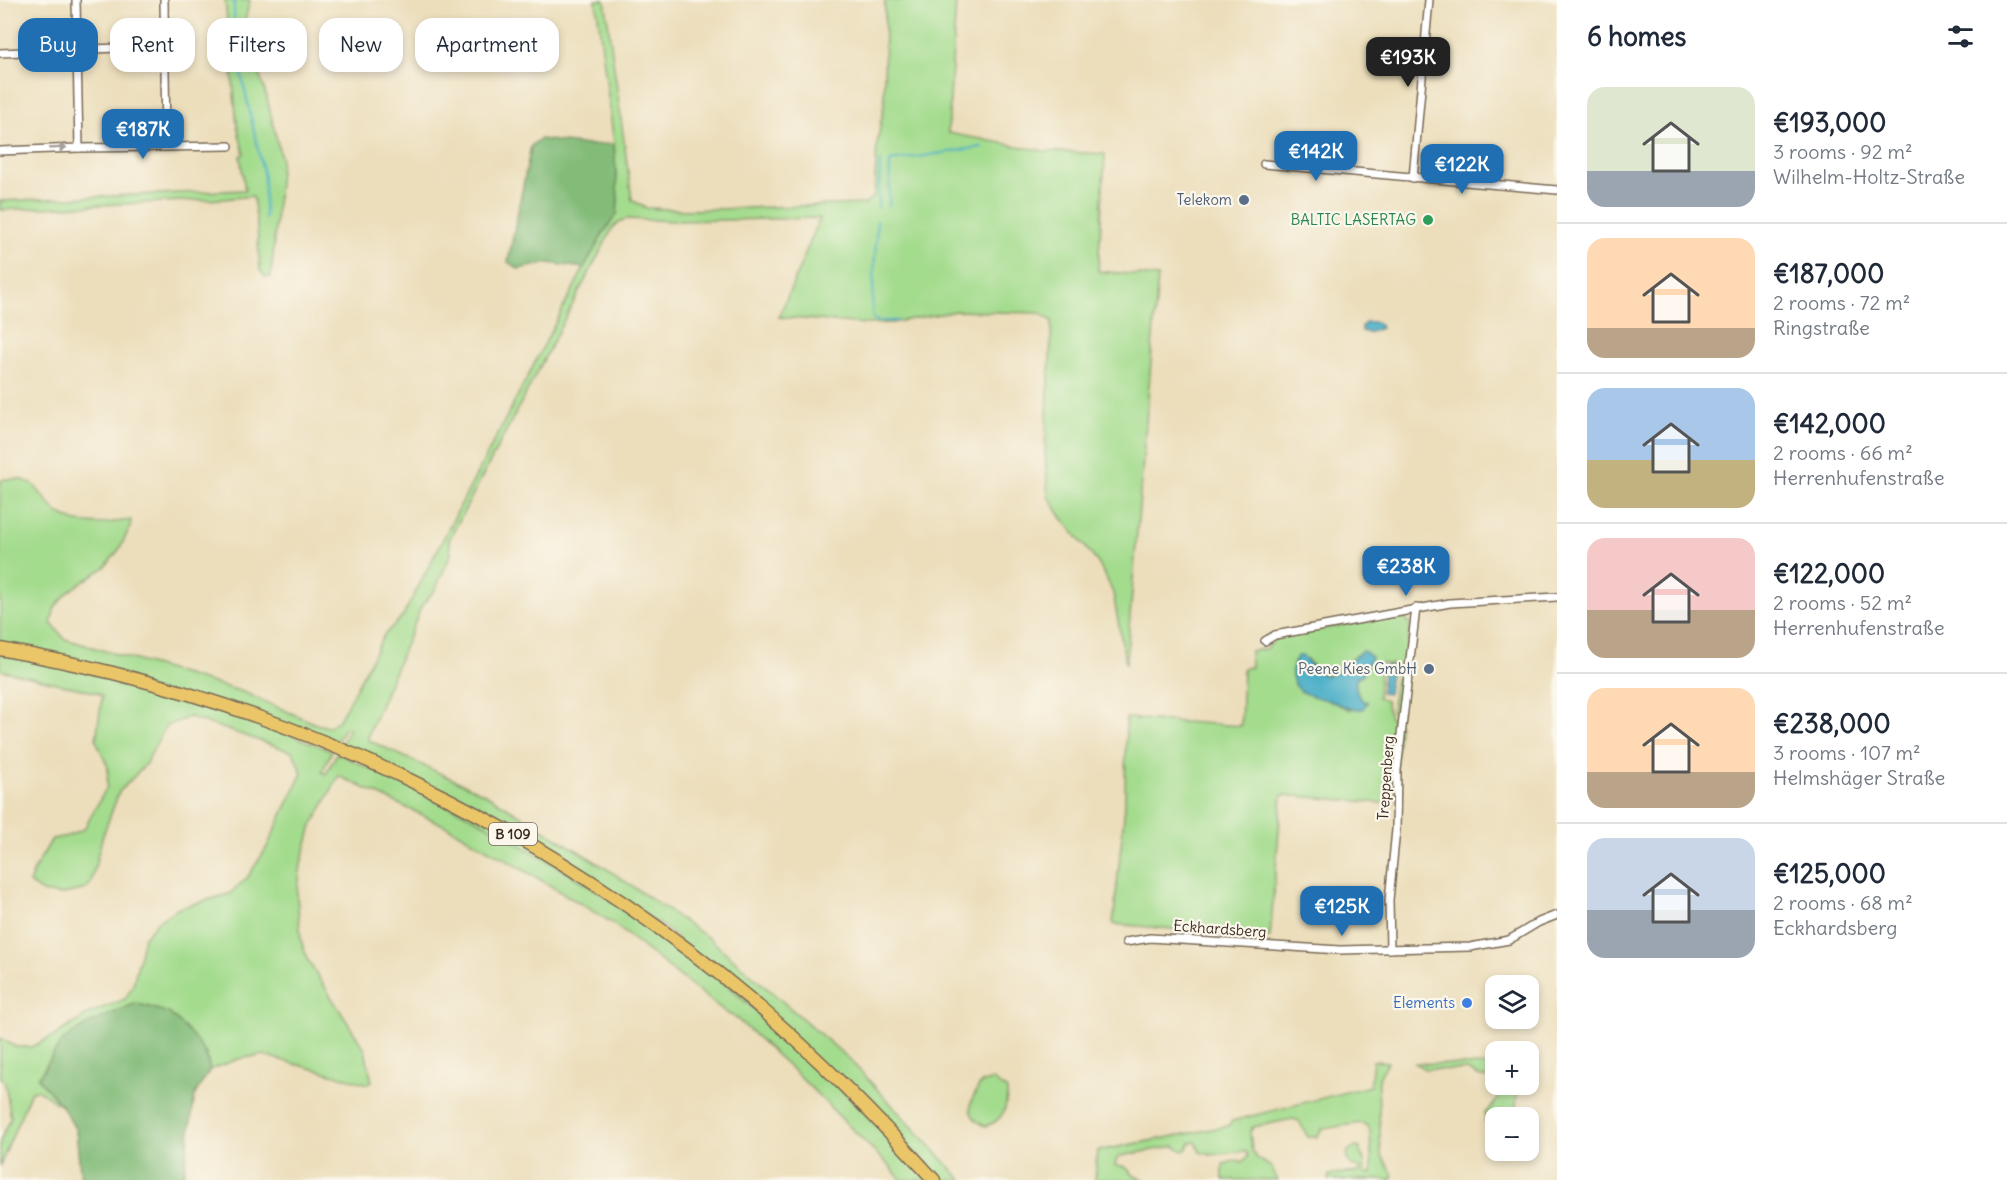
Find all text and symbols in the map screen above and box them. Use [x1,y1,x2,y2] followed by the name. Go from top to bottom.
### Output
[18,18,98,72] chip: Buy
[110,18,195,72] chip: Rent
[207,18,307,72] chip: Filters
[319,18,403,72] chip: New
[415,18,559,72] chip: Apartment
[1587,20,1686,53] text: 6 homes
[1944,20,1977,53] icon: filters
[1366,37,1450,88] pin: €193K
[1380,44,1436,69] text: €193K
[1773,106,1886,139] text: €193,000
[101,109,185,160] pin: €187K
[1635,111,1707,183] icon: home
[116,116,170,141] text: €187K
[1274,131,1358,182] pin: €142K
[1288,138,1344,163] text: €142K
[1773,139,1912,164] text: 3 rooms · 92 m²
[49,144,68,153] one-way arrow
[1420,144,1504,195] pin: €122K
[1435,151,1489,176] text: €122K
[1773,164,1965,189] text: Wilhelm-Holtz-Straße
[1177,190,1232,209] place label: Telekom
[1237,193,1251,207] marker: Telekom
[1290,210,1416,229] place label: BALTIC LASERTAG
[1421,213,1435,227] marker: BALTIC LASERTAG
[1773,257,1884,290] text: €187,000
[1635,262,1707,334] icon: home
[1773,290,1910,315] text: 2 rooms · 72 m²
[1773,315,1870,340] text: Ringstraße
[1773,407,1886,440] text: €142,000
[1635,412,1707,484] icon: home
[1773,440,1913,465] text: 2 rooms · 66 m²
[1773,465,1944,490] text: Herrenhufenstraße
[1364,546,1448,597] pin: €238K
[1376,553,1436,578] text: €238K
[1773,557,1885,590] text: €122,000
[1635,562,1707,634] icon: home
[1773,590,1912,615] text: 2 rooms · 52 m²
[1773,615,1944,640] text: Herrenhufenstraße
[1298,659,1417,678] place label: Peene Kies GmbH
[1422,662,1436,676] marker: Peene Kies GmbH
[1773,707,1891,740] text: €238,000
[1635,712,1707,784] icon: home
[1373,735,1398,821] street label: Treppenberg
[1773,740,1921,765] text: 3 rooms · 107 m²
[1773,765,1945,790] text: Helmshäger Straße
[489,823,537,845] road number: B 109
[1773,857,1886,890] text: €125,000
[1635,862,1707,934] icon: home
[1300,886,1384,937] pin: €125K
[1773,890,1913,915] text: 2 rooms · 68 m²
[1314,893,1370,918] text: €125K
[1773,915,1897,940] text: Eckhardsberg
[1173,916,1267,941] street label: Eckhardsberg
[1485,975,1539,1161] map controls
[1485,975,1539,1029] button: layers
[1393,993,1455,1012] place label: Elements
[1460,996,1474,1010] marker: Elements
[1485,1041,1539,1095] button: +
[1485,1107,1539,1161] button: −

